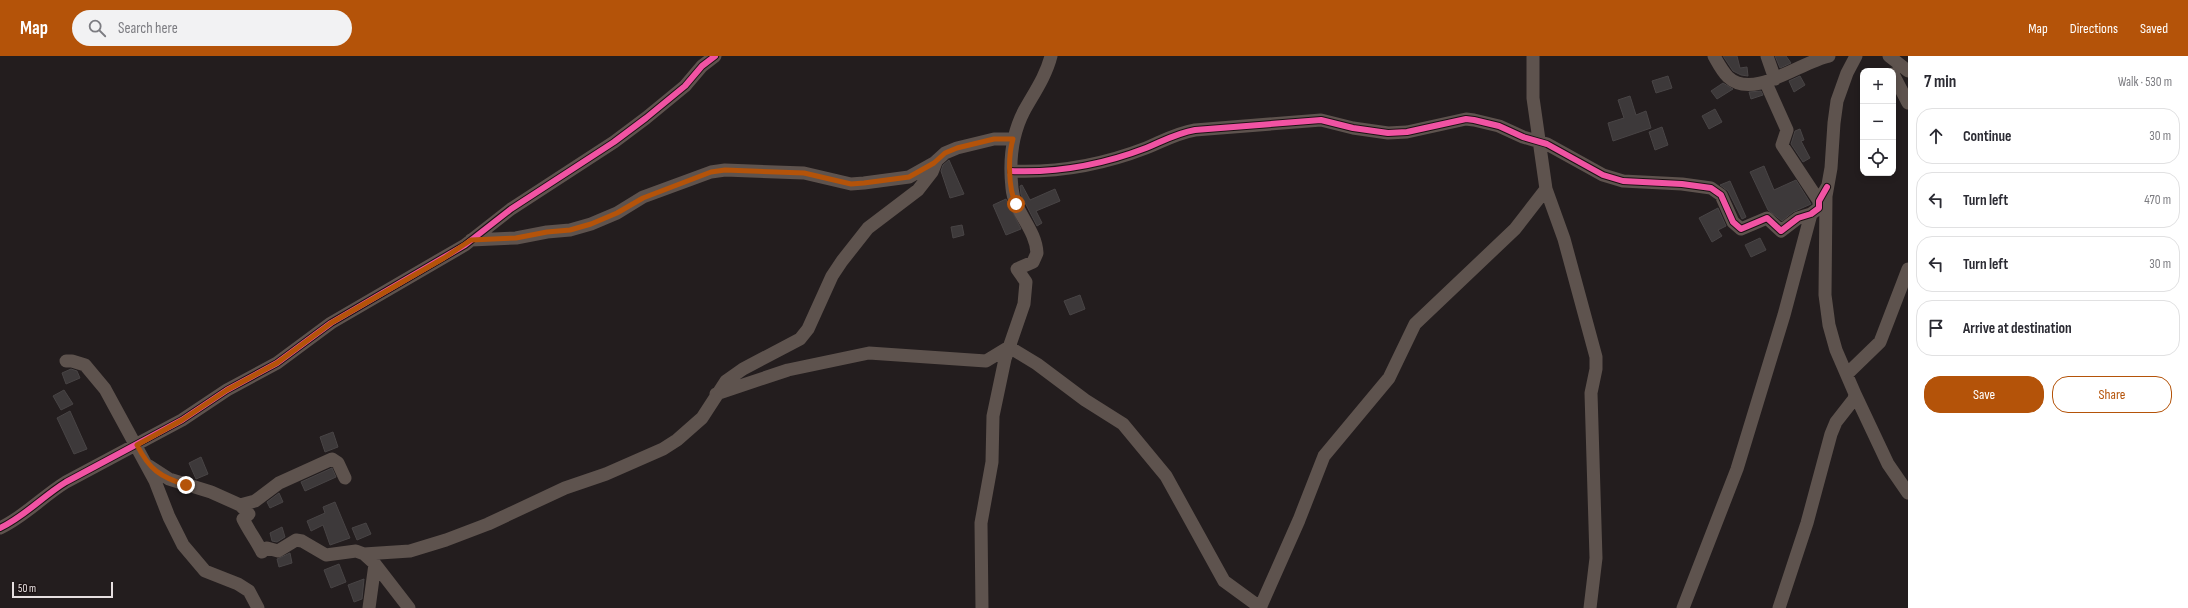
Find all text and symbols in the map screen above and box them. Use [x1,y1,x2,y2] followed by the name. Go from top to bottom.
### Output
[72,10,352,46] search box
[20,17,48,40] text: Map
[86,17,108,39] icon: search
[118,19,178,38] text: Search here
[2028,20,2048,37] text: Map
[2070,20,2118,37] text: Directions
[2140,20,2168,37] text: Saved
[1860,68,1896,176] map controls
[1860,68,1896,104] button: +
[1924,72,1956,92] text: 7 min
[2118,74,2172,90] text: Walk · 530 m
[1860,104,1896,140] button: −
[1925,125,1947,147] icon: ahead
[1963,127,2012,146] text: Continue
[2149,128,2171,144] text: 30 m
[1860,140,1896,176] button: locate
[1925,189,1947,211] icon: left
[1963,191,2008,210] text: Turn left
[2144,192,2171,208] text: 470 m
[1007,195,1025,213] route start
[1925,253,1947,275] icon: left
[1963,255,2008,274] text: Turn left
[2149,256,2171,272] text: 30 m
[1925,317,1947,339] icon: arrive
[1963,319,2072,338] text: Arrive at destination
[1924,376,2044,413] button: Save
[2052,376,2172,413] button: Share
[177,476,195,494] route end
[12,580,113,599] scale bar
[18,582,36,595] text: 50 m

